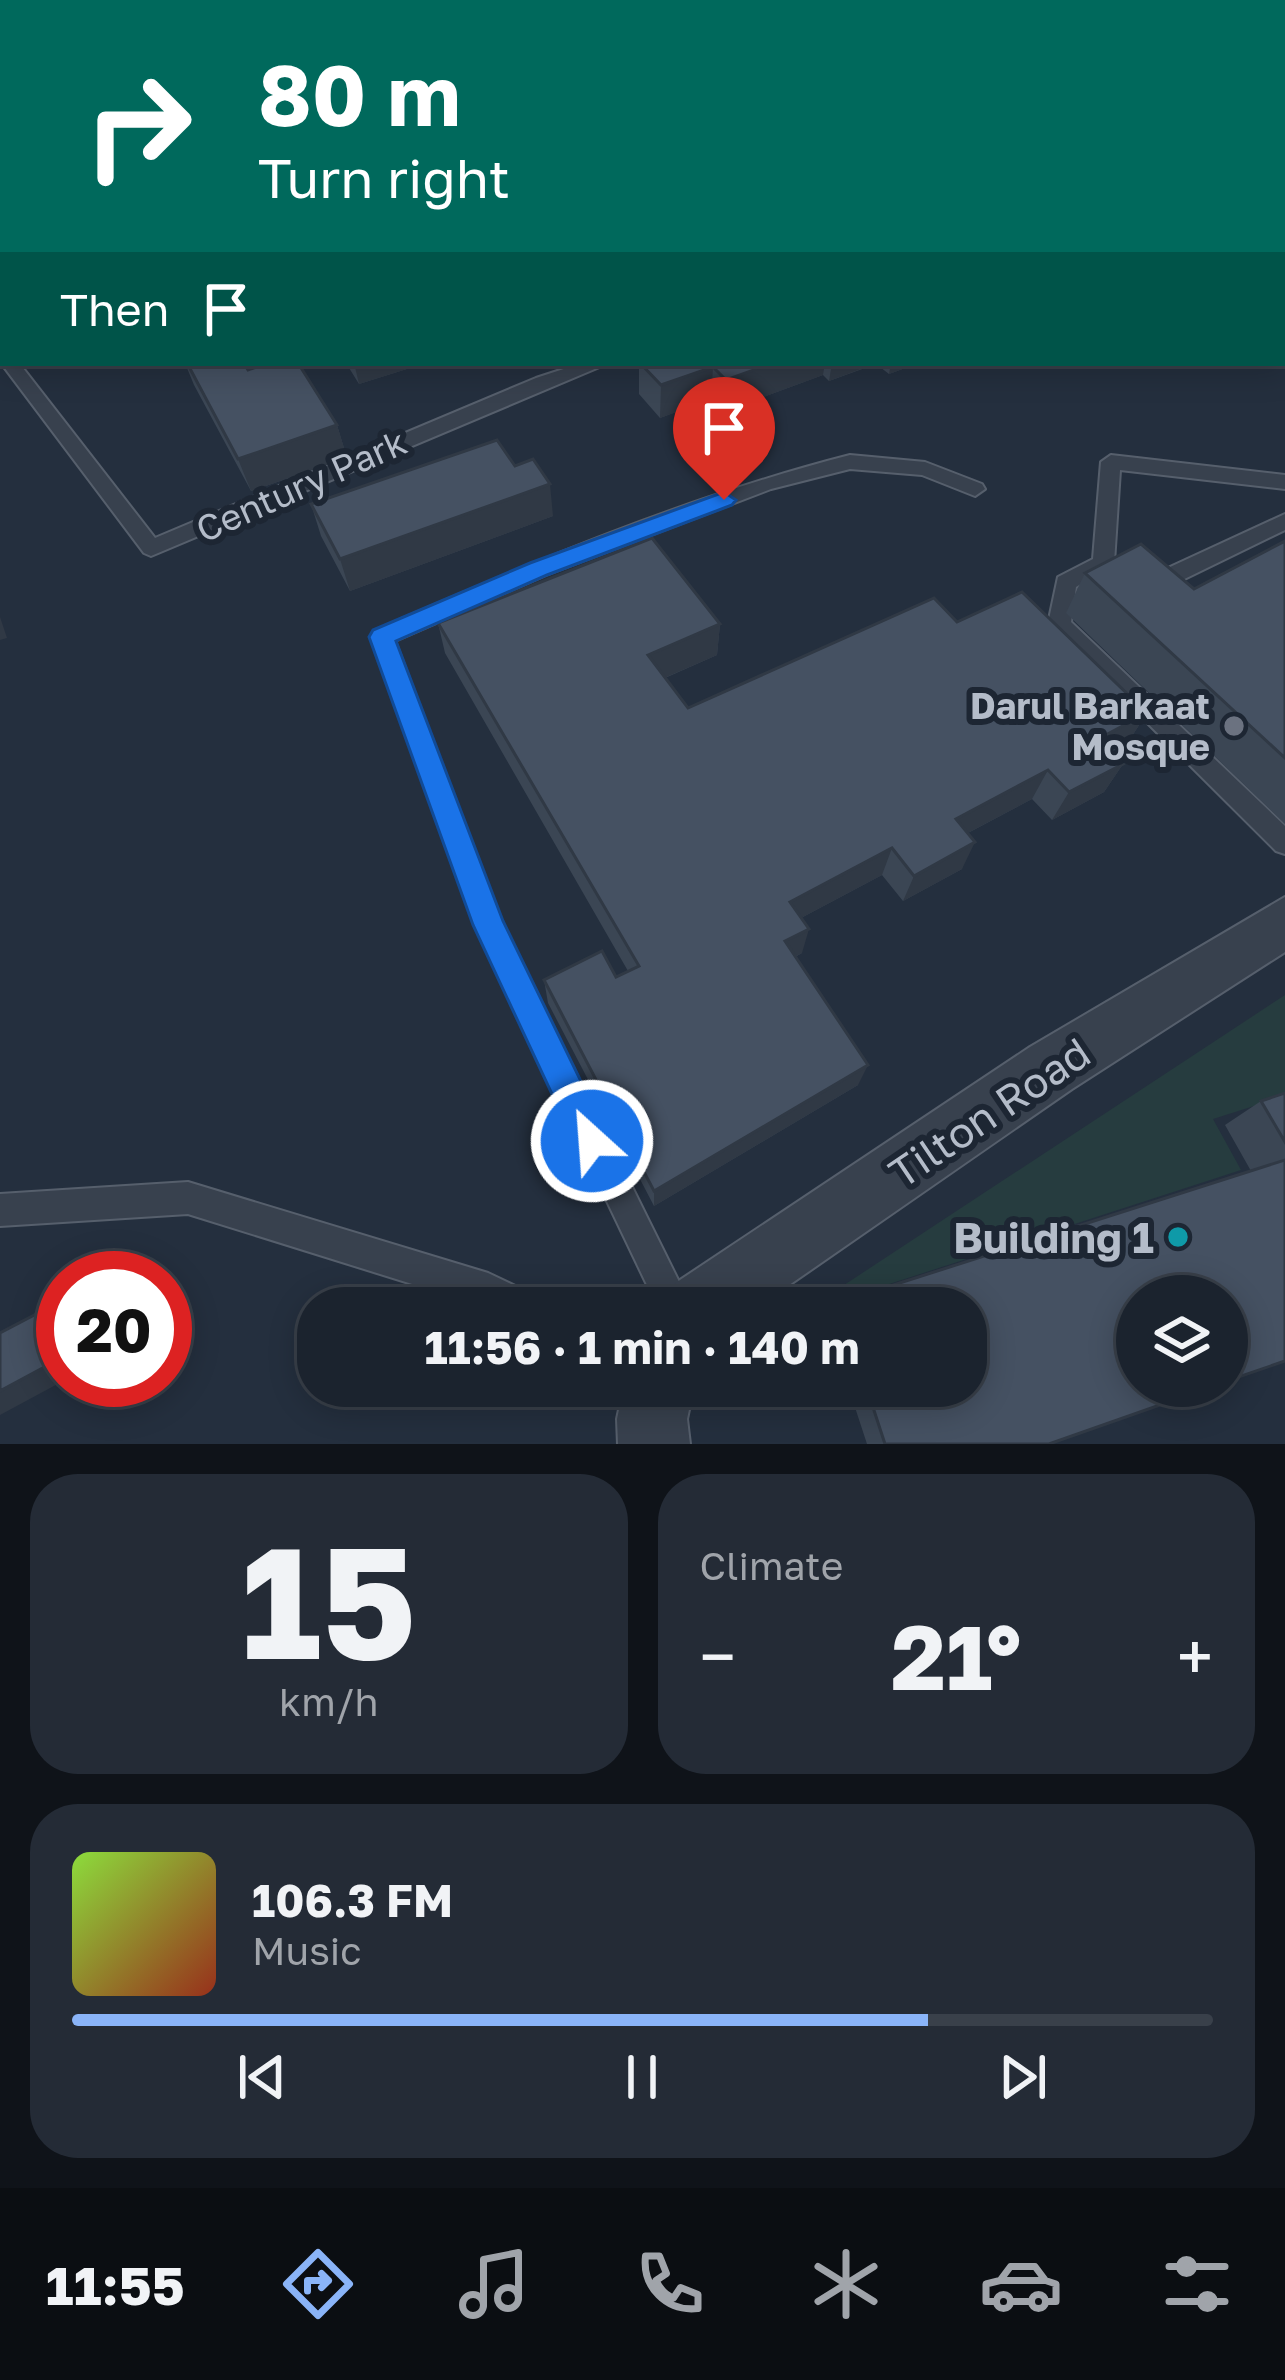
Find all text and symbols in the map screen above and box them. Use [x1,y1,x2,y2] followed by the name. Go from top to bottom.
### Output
[258,44,461,144] text: 80 m
[60,48,216,204] icon: right
[258,145,510,210] text: Turn right
[193,276,259,342] icon: arrive
[60,282,169,336] text: Then
[673,377,775,500] pin
[691,395,757,461] icon: arrive
[189,419,413,551] street label: Century Park
[970,684,1210,768] place label: Darul Barkaat Mosque
[1221,713,1247,739] marker: Darul Barkaat Mosque
[879,1027,1099,1197] street label: Tilton Road
[529,1078,655,1204] position arrow
[953,1212,1154,1262] place label: Building 1
[1165,1224,1191,1250] marker: Building 1
[36,1251,192,1407] speed limit sign: 20
[1116,1275,1248,1407] map controls
[1116,1275,1248,1407] button: layers
[424,1320,860,1374] text: 11:56 · 1 min · 140 m
[241,1506,417,1693] text: 15
[700,1542,843,1589] text: Climate
[891,1602,1021,1710] text: 21°
[700,1616,736,1696] text: −
[1177,1616,1213,1696] text: +
[279,1678,378,1725] text: km/h
[252,1873,453,1927] text: 106.3 FM
[252,1927,362,1974] text: Music
[229,2044,295,2110] icon: previous
[609,2044,675,2110] icon: pause
[990,2044,1056,2110] icon: next
[276,2242,360,2326] icon: directions
[452,2242,536,2326] icon: music
[628,2242,712,2326] icon: phone
[804,2242,888,2326] icon: climate
[979,2242,1063,2326] icon: car
[1155,2242,1239,2326] icon: filters
[46,2252,185,2317] text: 11:55

